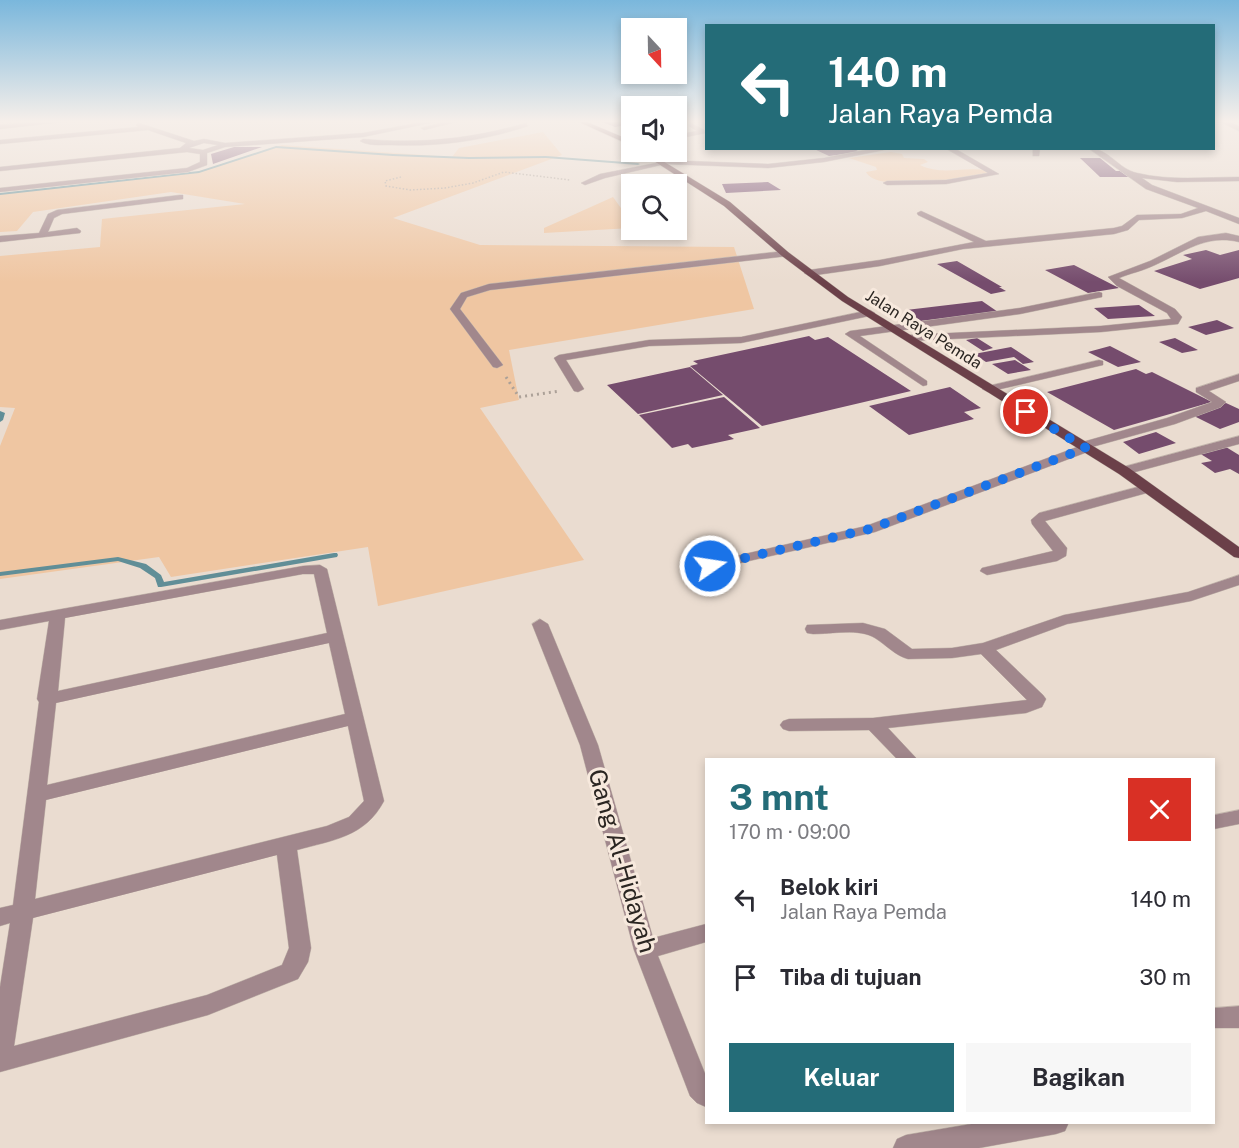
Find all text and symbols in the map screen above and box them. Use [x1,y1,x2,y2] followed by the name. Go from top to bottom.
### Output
[621,18,687,84] north arrow
[621,18,687,240] map controls
[828,47,948,96] text: 140 m
[729,48,807,126] icon: left
[621,96,687,162] button: sound
[828,97,1053,129] text: Jalan Raya Pemda
[621,174,687,240] button: search
[862,286,985,373] street label: Jalan Raya Pemda
[1000,386,1051,437] pin
[1009,395,1042,428] icon: arrive
[678,534,742,598] position arrow
[583,766,663,956] street label: Gang Al-Hidayah
[729,776,829,818] text: 3 mnt
[1128,778,1191,841] button: close
[729,820,851,844] text: 170 m · 09:00
[780,874,878,900] text: Belok kiri
[729,883,762,916] icon: left
[1130,886,1191,912] text: 140 m
[780,900,947,924] text: Jalan Raya Pemda
[729,961,762,994] icon: arrive
[780,964,921,990] text: Tiba di tujuan
[1139,964,1191,990] text: 30 m
[729,1043,954,1112] button: Keluar
[966,1043,1191,1112] button: Bagikan

